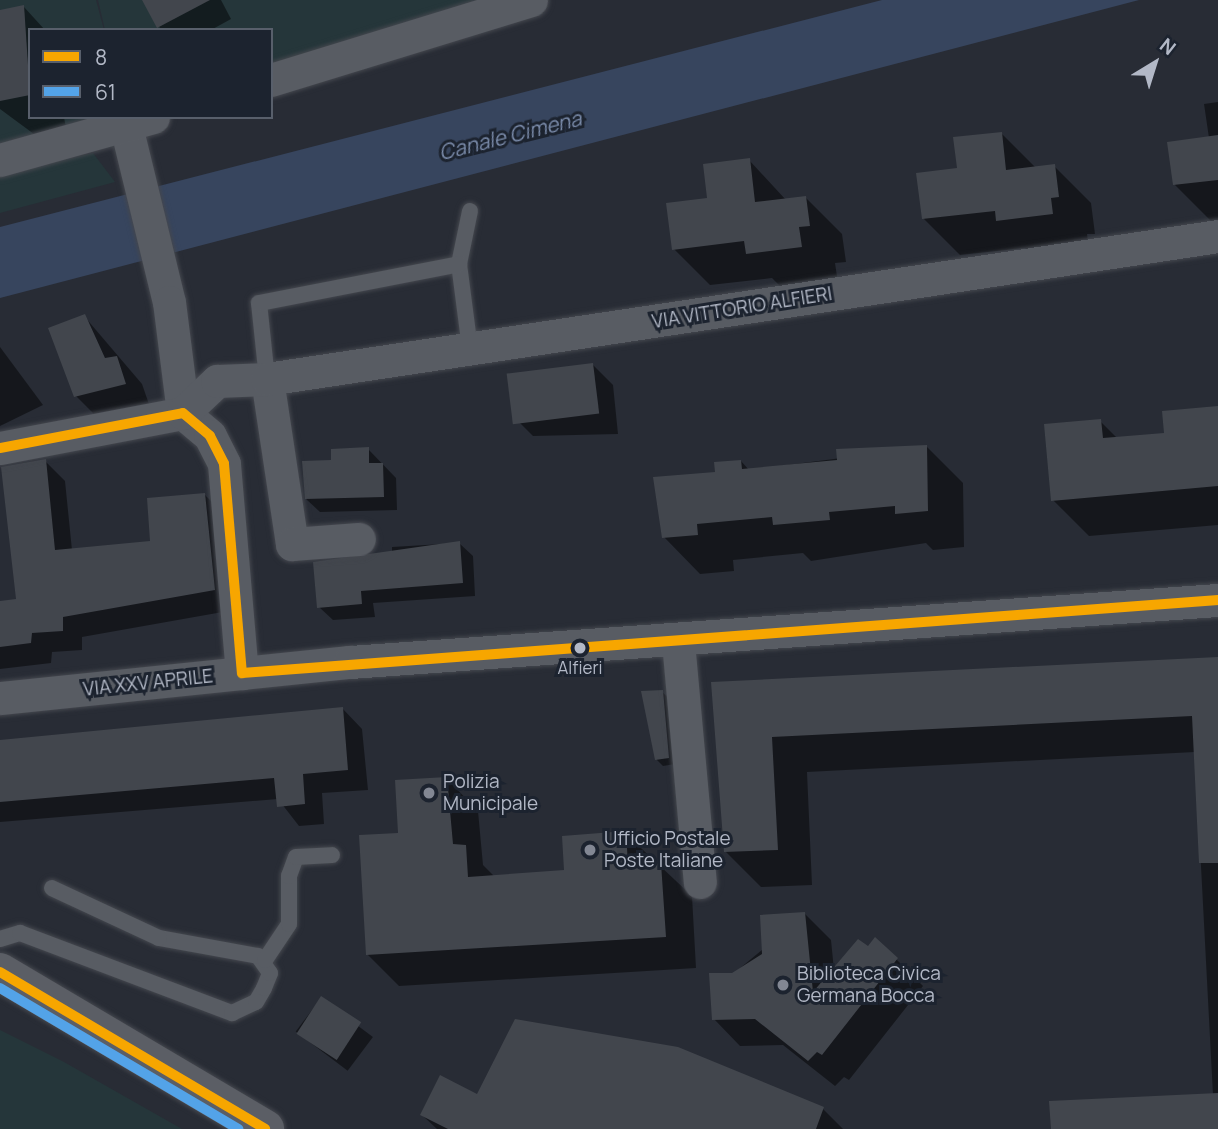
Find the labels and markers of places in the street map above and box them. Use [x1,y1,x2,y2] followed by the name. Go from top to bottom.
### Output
[573,641,587,655] marker: Alfieri
[557,658,603,678] place label: Alfieri
[443,771,538,815] place label: Polizia Municipale
[421,785,437,801] marker: Polizia Municipale
[604,828,731,872] place label: Ufficio Postale Poste Italiane
[582,842,598,858] marker: Ufficio Postale Poste Italiane
[797,963,941,1007] place label: Biblioteca Civica Germana Bocca
[775,977,791,993] marker: Biblioteca Civica Germana Bocca

